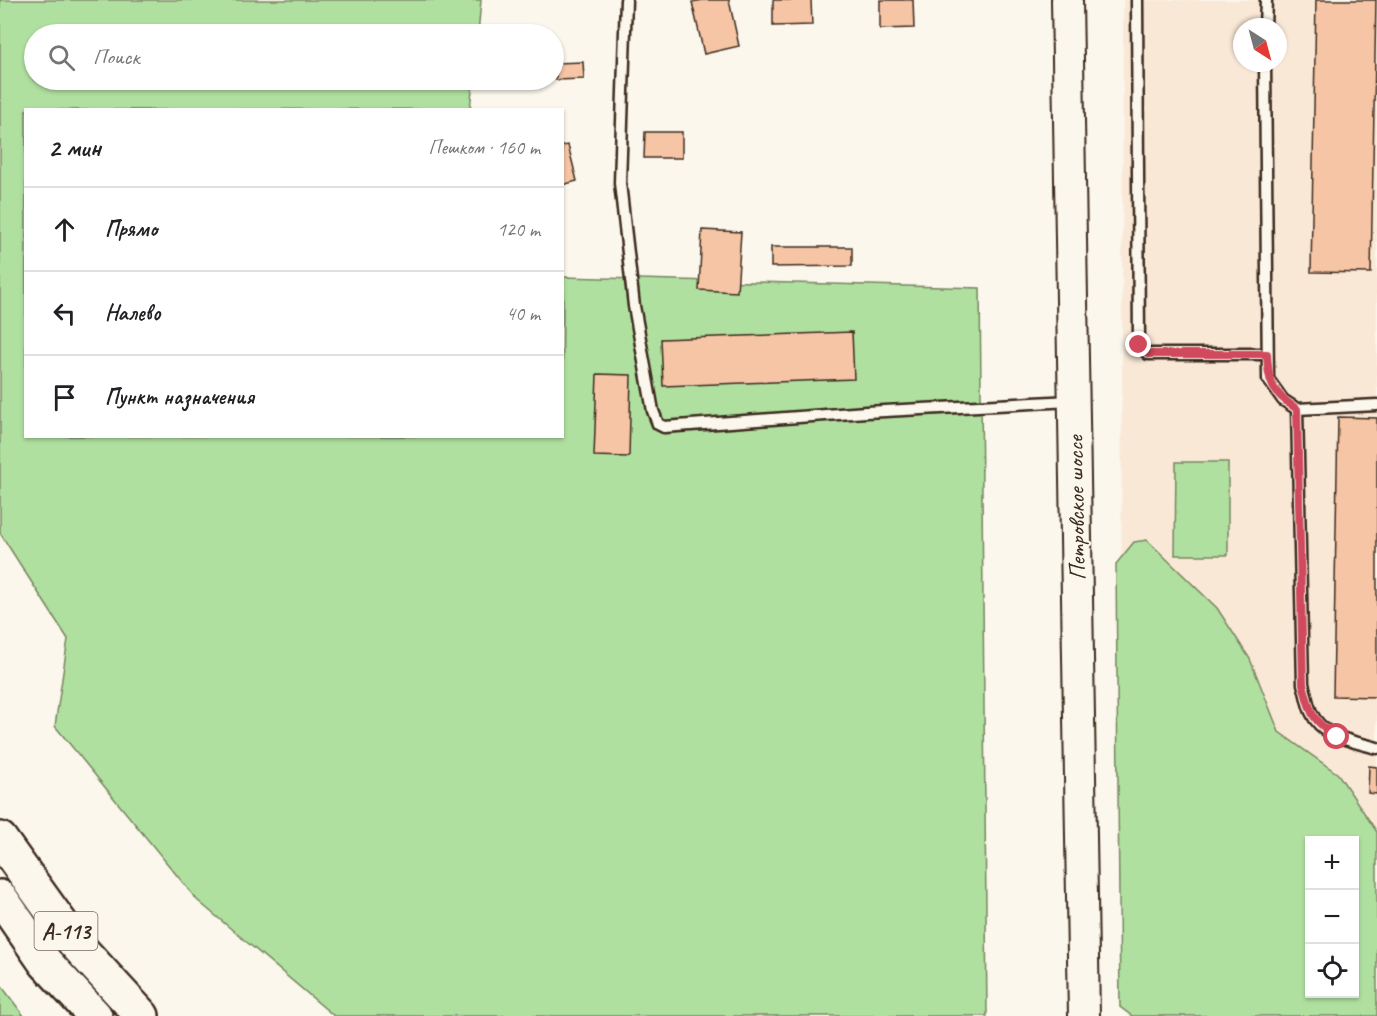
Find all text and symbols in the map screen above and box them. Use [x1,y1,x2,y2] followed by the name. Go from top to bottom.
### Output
[1233,18,1287,72] north arrow
[24,24,564,90] search box
[45,41,78,74] icon: search
[93,43,139,71] text: Поиск
[48,131,101,164] text: 2 мин
[428,135,540,160] text: Пешком · 160 m
[48,213,81,246] icon: ahead
[105,215,157,243] text: Прямо
[497,217,540,242] text: 120 m
[48,297,81,330] icon: left
[105,299,161,327] text: Налево
[506,301,540,326] text: 40 m
[1125,331,1151,357] route end
[48,381,81,414] icon: arrive
[105,383,254,411] text: Пункт назначения
[1060,433,1092,581] street label: Петровское шоссе
[1323,723,1349,749] route start
[1305,836,1359,998] map controls
[1305,836,1359,890] button: +
[1305,890,1359,944] button: −
[34,912,98,950] road number: А-113
[1305,944,1359,998] button: locate

